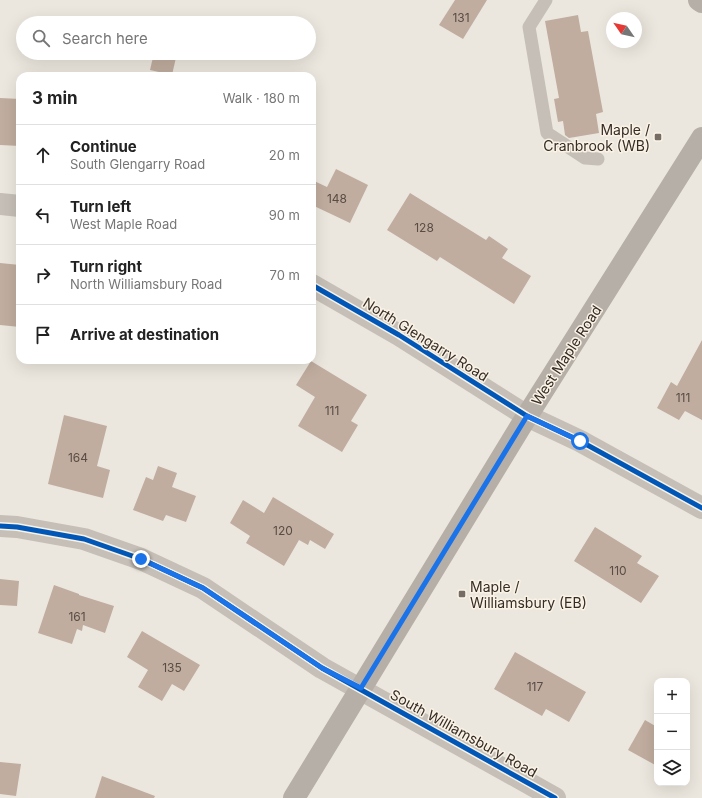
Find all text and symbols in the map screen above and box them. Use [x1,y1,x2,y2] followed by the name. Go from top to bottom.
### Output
[452,10,470,25] house number: 131
[606,12,642,48] north arrow
[16,16,316,60] search box
[30,27,52,49] icon: search
[62,29,148,48] text: Search here
[32,88,78,108] text: 3 min
[223,90,300,106] text: Walk · 180 m
[543,121,650,154] place label: Maple / Cranbrook (WB)
[653,132,663,142] marker: Maple / Cranbrook (WB)
[70,137,137,156] text: Continue
[32,144,54,166] icon: ahead
[269,147,300,163] text: 20 m
[70,156,205,172] text: South Glengarry Road
[327,191,347,206] house number: 148
[70,197,131,216] text: Turn left
[32,204,54,226] icon: left
[269,207,300,223] text: 90 m
[70,216,177,232] text: West Maple Road
[414,220,434,235] house number: 128
[70,257,142,276] text: Turn right
[32,264,54,286] icon: right
[270,267,300,283] text: 70 m
[70,276,222,292] text: North Williamsbury Road
[360,294,492,384] street label: North Glengarry Road
[527,302,605,408] street label: West Maple Road
[32,324,54,346] icon: arrive
[70,325,219,344] text: Arrive at destination
[676,390,690,405] house number: 111
[325,403,339,418] house number: 111
[571,432,589,450] route start
[68,450,88,465] house number: 164
[273,523,293,538] house number: 120
[132,550,150,568] route end
[609,563,627,578] house number: 110
[470,578,587,611] place label: Maple / Williamsbury (EB)
[457,589,467,599] marker: Maple / Williamsbury (EB)
[68,609,86,624] house number: 161
[162,660,182,675] house number: 135
[654,678,690,786] map controls
[654,678,690,714] button: +
[527,679,543,694] house number: 117
[388,686,540,780] street label: South Williamsbury Road
[654,714,690,750] button: −
[654,750,690,786] button: layers

